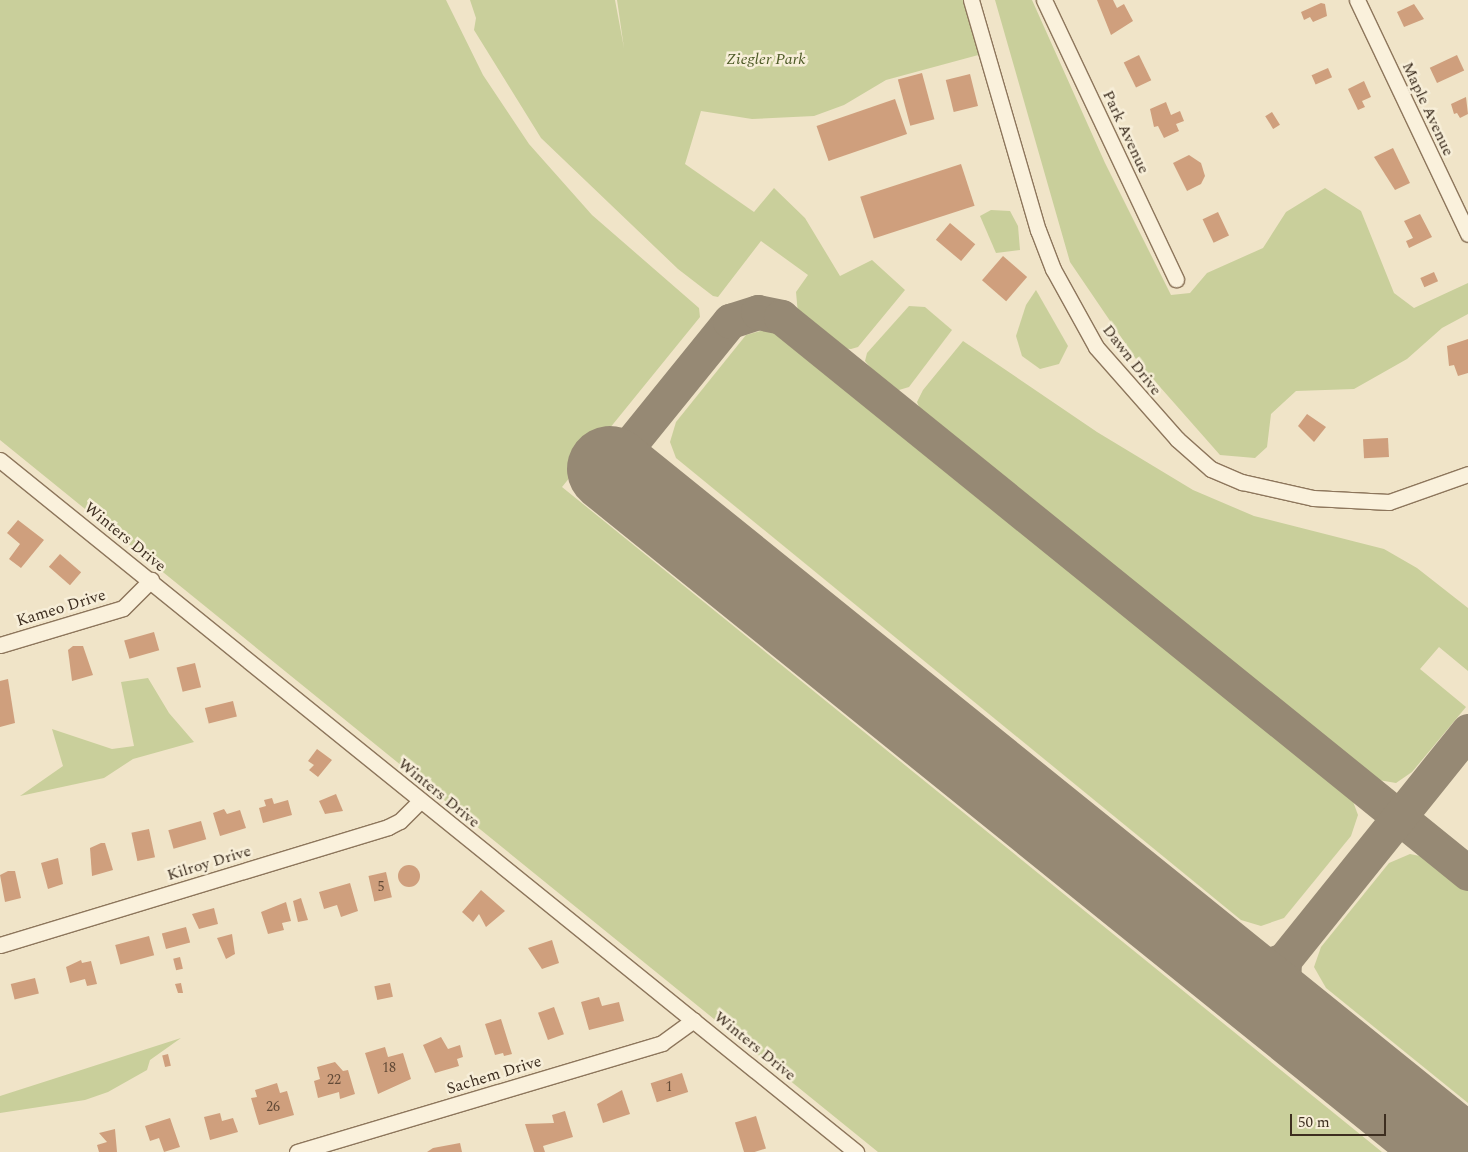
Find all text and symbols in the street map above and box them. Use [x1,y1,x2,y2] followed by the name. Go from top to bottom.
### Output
[726,49,806,69] park label: Ziegler Park
[1398,59,1458,159] street label: Maple Avenue
[1098,87,1154,177] street label: Park Avenue
[1098,321,1166,399] street label: Dawn Drive
[80,498,170,576] street label: Winters Drive
[14,585,108,631] street label: Kameo Drive
[394,754,484,832] street label: Winters Drive
[165,841,253,885] street label: Kilroy Drive
[378,879,384,895] house number: 5
[710,1007,800,1085] street label: Winters Drive
[444,1051,544,1099] street label: Sachem Drive
[382,1060,396,1076] house number: 18
[327,1072,341,1088] house number: 22
[666,1079,672,1095] house number: 1
[266,1099,280,1115] house number: 26
[1293,1104,1389,1136] scale bar
[1298,1111,1330,1134] text: 50 m

